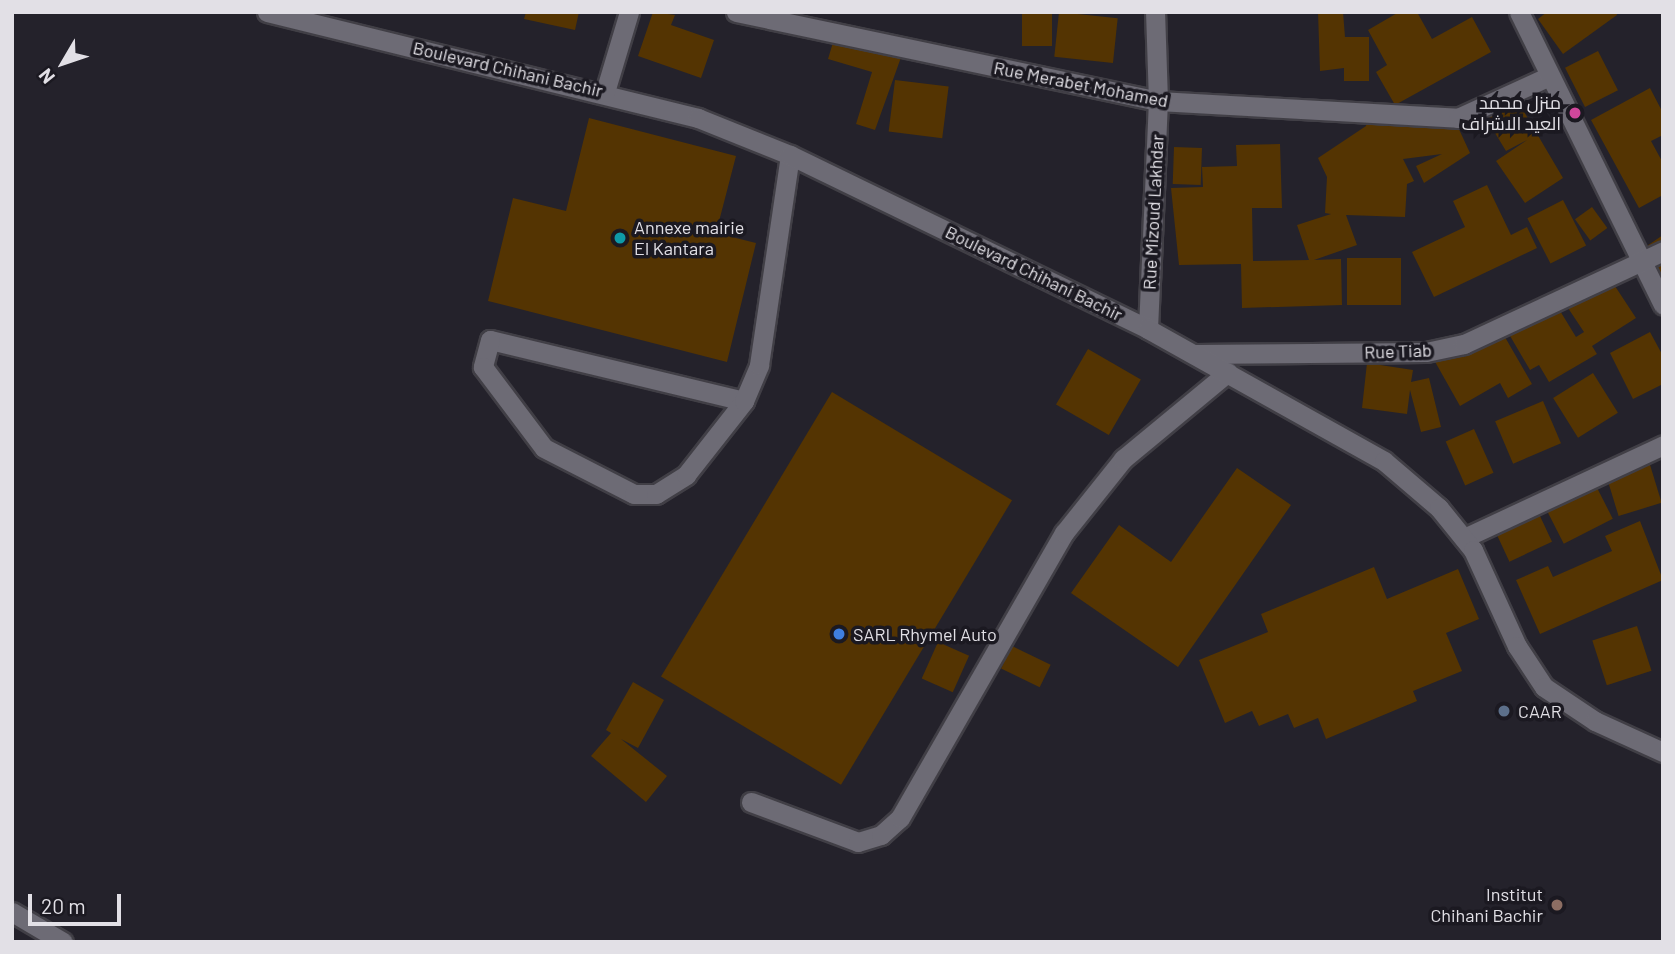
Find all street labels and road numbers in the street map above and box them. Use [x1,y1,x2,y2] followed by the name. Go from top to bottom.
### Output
[411,37,605,101] street label: Boulevard Chihani Bachir
[992,57,1170,111] street label: Rue Merabet Mohamed
[1138,134,1168,290] street label: Rue Mizoud Lakhdar
[942,221,1126,325] street label: Boulevard Chihani Bachir
[1364,339,1432,363] street label: Rue Tiab

